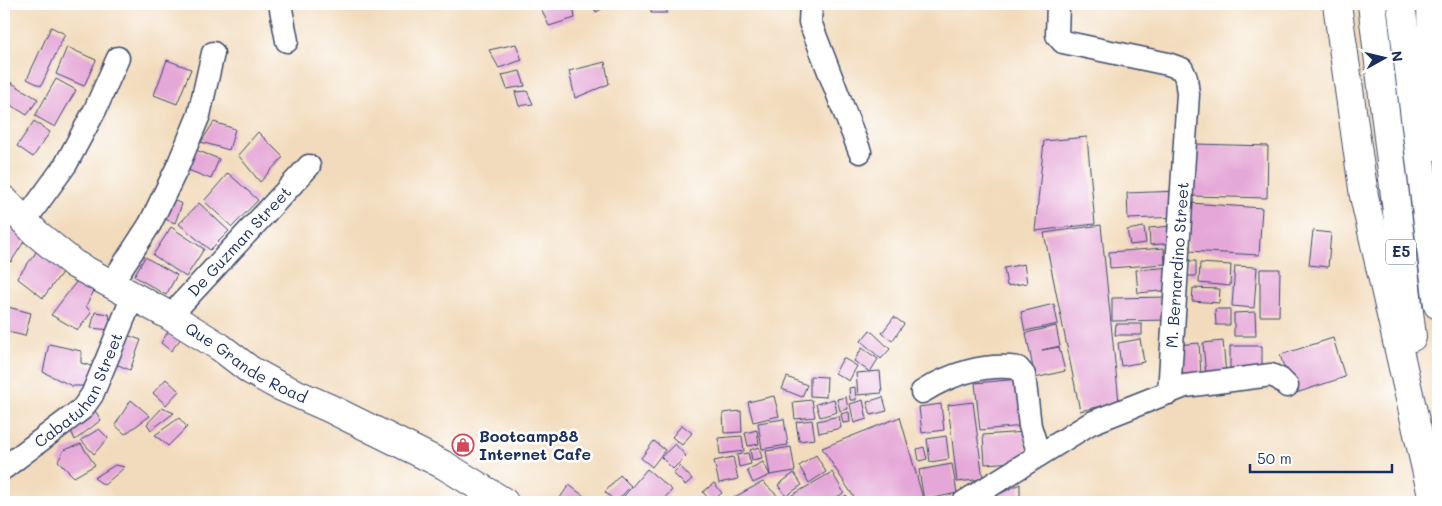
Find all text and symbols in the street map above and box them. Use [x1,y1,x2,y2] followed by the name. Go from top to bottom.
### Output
[1360,32,1410,82] north arrow
[1387,50,1408,63] text: N
[183,181,295,301] street label: De Guzman Street
[1160,181,1193,349] street label: M. Bernardino Street
[1386,240,1416,264] road number: E5
[182,317,311,407] street label: Que Grande Road
[30,329,127,452] street label: Cabatuhan Street
[479,425,591,464] place label: Bootcamp88 Internet Cafe
[451,433,475,457] shop icon: Bootcamp88 Internet Cafe
[1250,441,1392,473] scale bar
[1257,448,1292,468] text: 50 m

